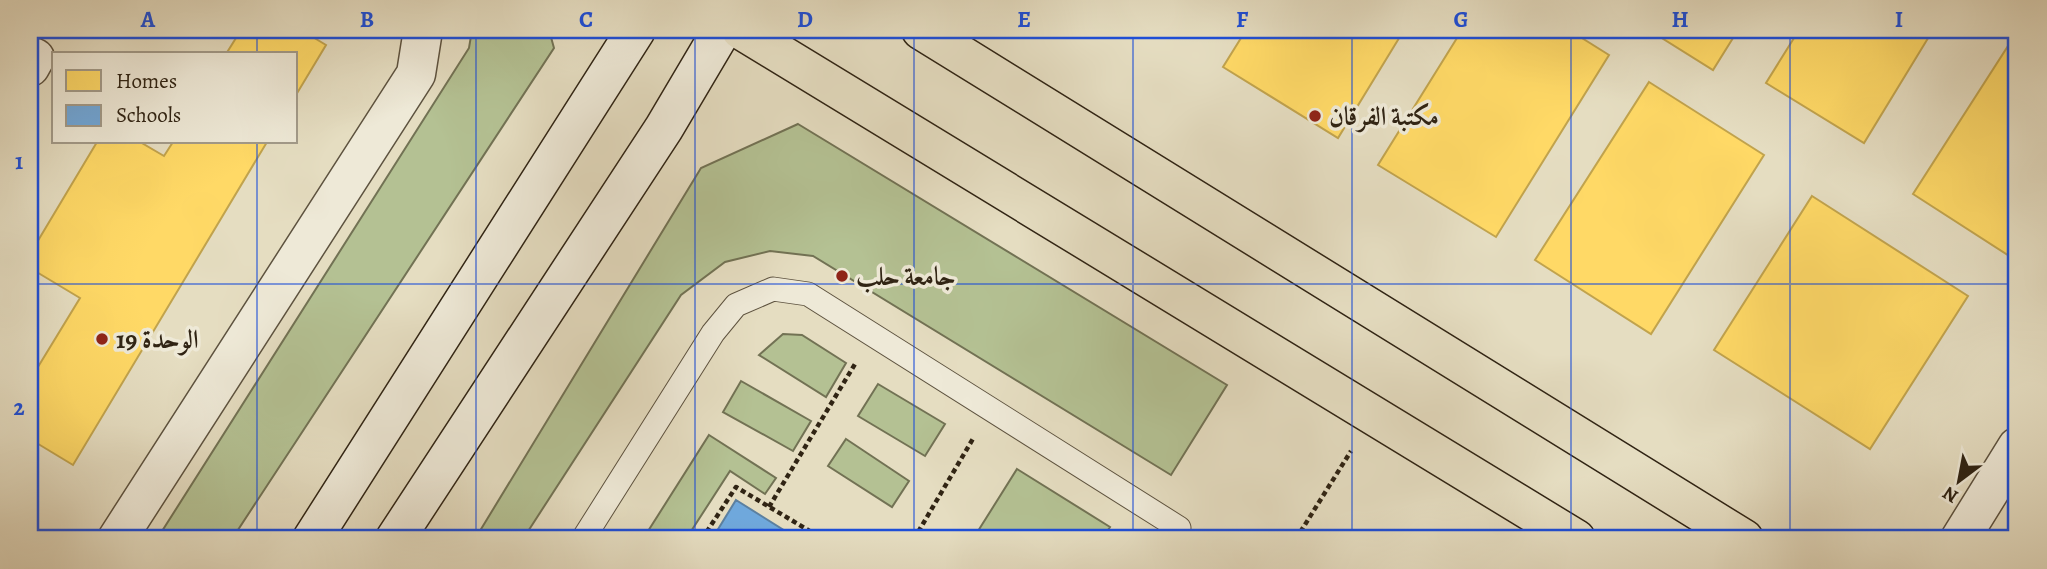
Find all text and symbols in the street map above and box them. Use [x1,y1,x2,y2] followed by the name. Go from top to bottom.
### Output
[140,4,156,35] text: A
[360,4,374,35] text: B
[579,4,593,35] text: C
[797,4,813,35] text: D
[1017,4,1031,35] text: E
[1236,4,1249,35] text: F
[1453,4,1469,35] text: G
[1671,4,1689,35] text: H
[1895,4,1903,35] text: I
[52,52,298,144] legend
[116,67,177,95] text: Homes
[1329,99,1439,134] place label: مكتبة الفرقان
[116,101,181,129] text: Schools
[1307,108,1323,124] marker: مكتبة الفرقان
[15,146,23,177] text: 1
[856,259,956,294] place label: جامعة حلب
[834,268,850,284] marker: جامعة حلب
[116,322,199,357] place label: الوحدة 19
[94,331,110,347] marker: الوحدة 19
[13,392,25,423] text: 2
[1924,447,1994,516] north arrow
[1938,480,1963,509] text: N

